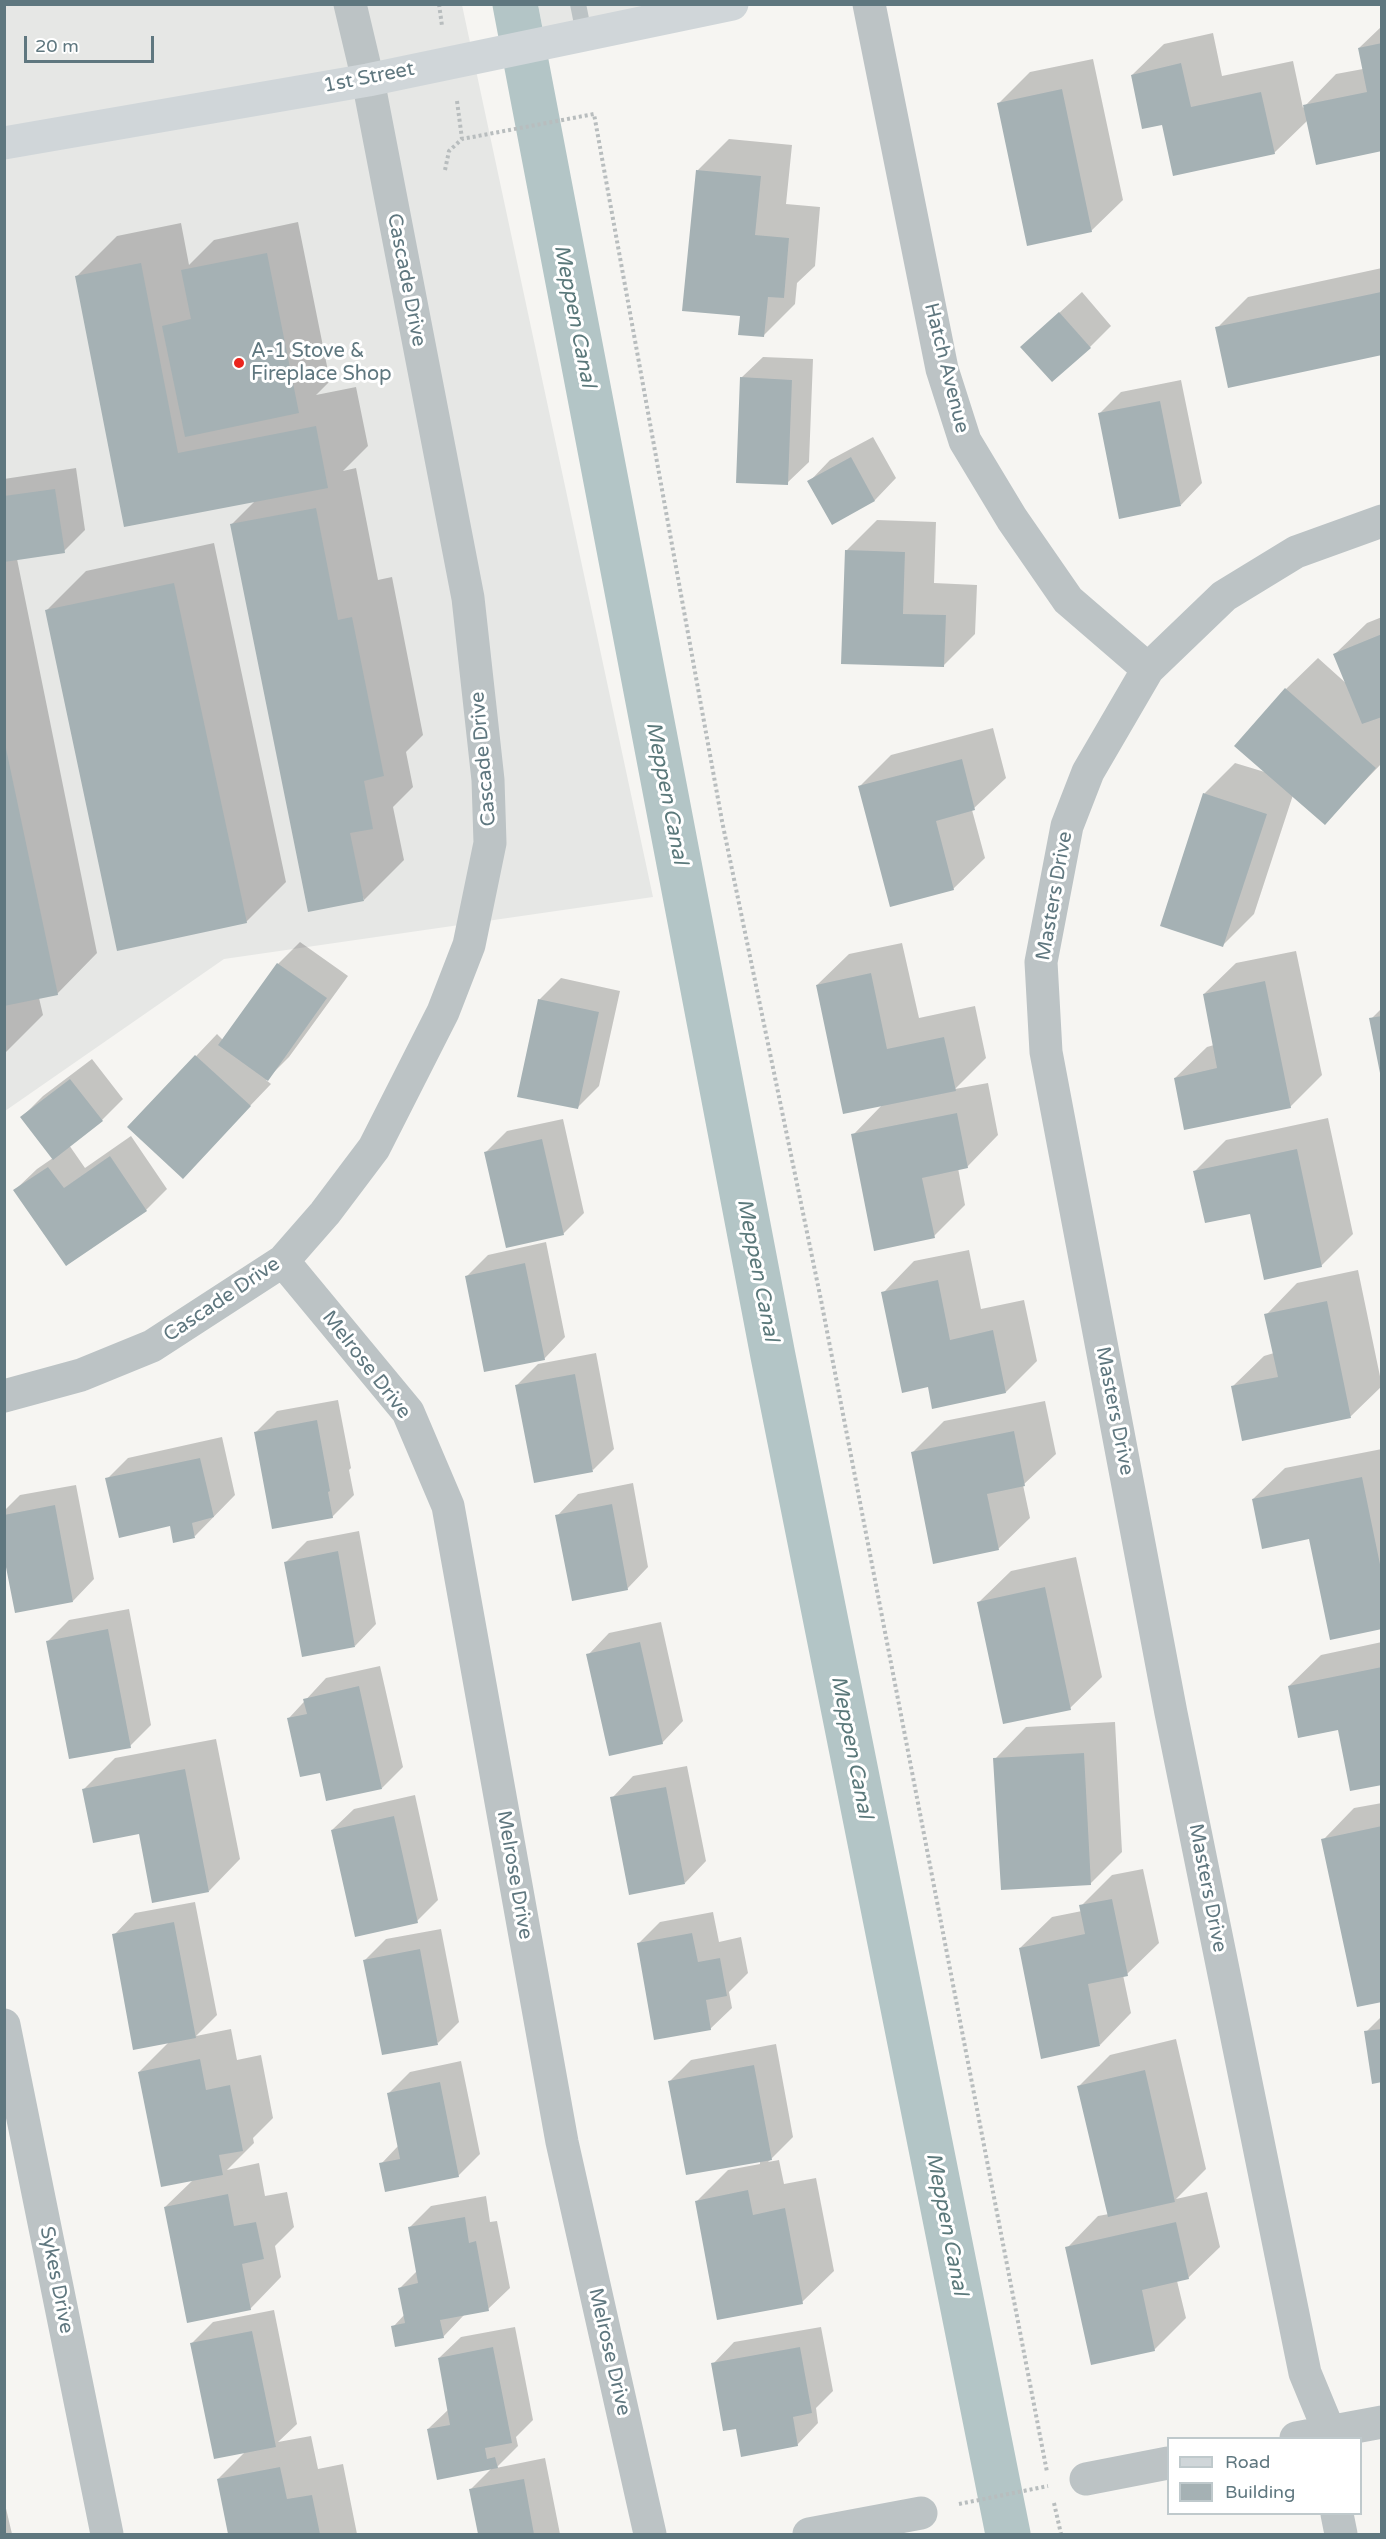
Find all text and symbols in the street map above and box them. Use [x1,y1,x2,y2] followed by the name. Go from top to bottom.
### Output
[27,24,158,62] scale bar
[35,35,79,57] text: 20 m
[322,57,416,99] street label: 1st Street
[381,211,431,349] street label: Cascade Drive
[548,243,600,389] water label: Meppen Canal
[918,300,974,436] street label: Hatch Avenue
[251,340,392,387] place label: A-1 Stove & Fireplace Shop
[232,356,246,370] marker: A-1 Stove & Fireplace Shop
[466,691,502,827] street label: Cascade Drive
[640,720,692,866] water label: Meppen Canal
[1032,830,1078,962] street label: Masters Drive
[731,1197,783,1343] water label: Meppen Canal
[159,1252,285,1348] street label: Cascade Drive
[316,1306,416,1424] street label: Melrose Drive
[1090,1345,1138,1477] street label: Masters Drive
[825,1674,877,1820] water label: Meppen Canal
[491,1809,537,1941] street label: Melrose Drive
[1183,1822,1231,1954] street label: Masters Drive
[920,2151,972,2297] water label: Meppen Canal
[34,2224,78,2336] street label: Sykes Drive
[583,2286,635,2418] street label: Melrose Drive
[1167,2437,1362,2515] legend
[1225,2451,1270,2473] text: Road
[1225,2481,1295,2503] text: Building

